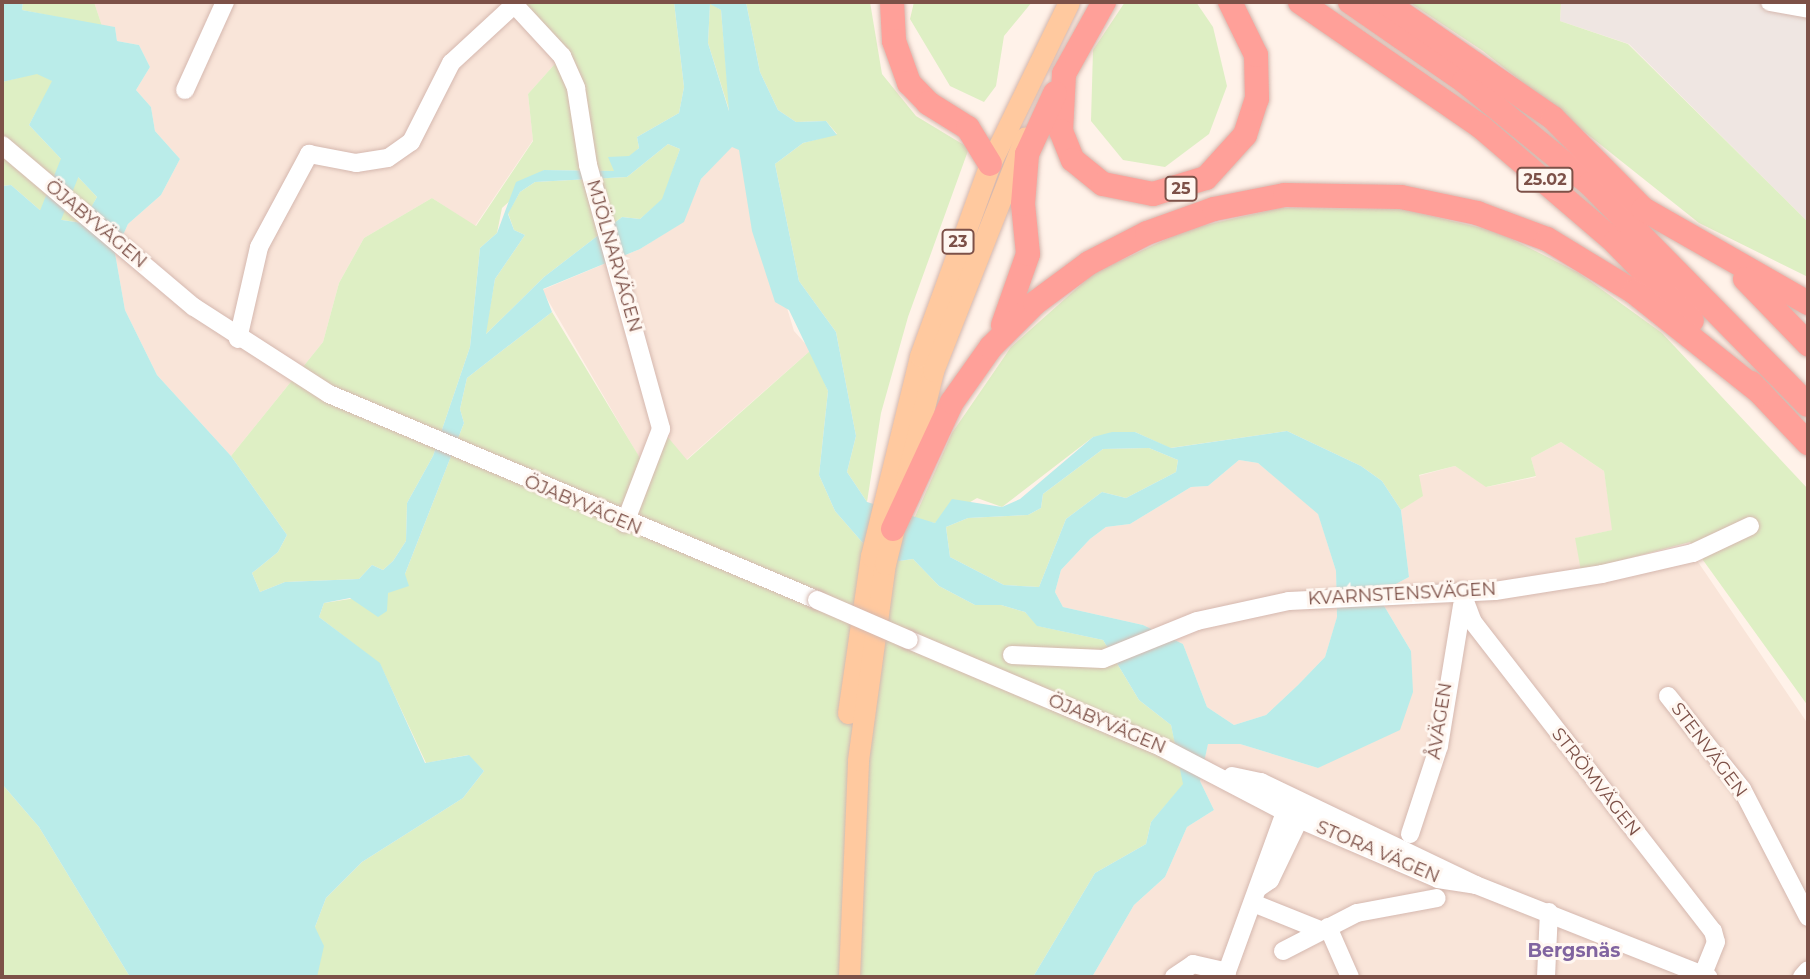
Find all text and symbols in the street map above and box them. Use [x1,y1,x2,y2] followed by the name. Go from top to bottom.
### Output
[1515,168,1575,192] road number: 25.02
[41,175,151,273] street label: ÖJABYVÄGEN
[1164,176,1198,202] road number: 25
[582,177,646,335] street label: MJÖLNARVÄGEN
[940,230,976,254] road number: 23
[521,471,645,539] street label: ÖJABYVÄGEN
[1307,578,1497,610] street label: KVARNSTENSVÄGEN
[1423,681,1457,761] street label: ÅVÄGEN
[1045,690,1169,758] street label: ÖJABYVÄGEN
[1666,698,1752,802] street label: STENVÄGEN
[1547,724,1645,840] street label: STRÖMVÄGEN
[1313,816,1443,888] street label: STORA VÄGEN
[1528,940,1620,962] district label: Bergsnäs

